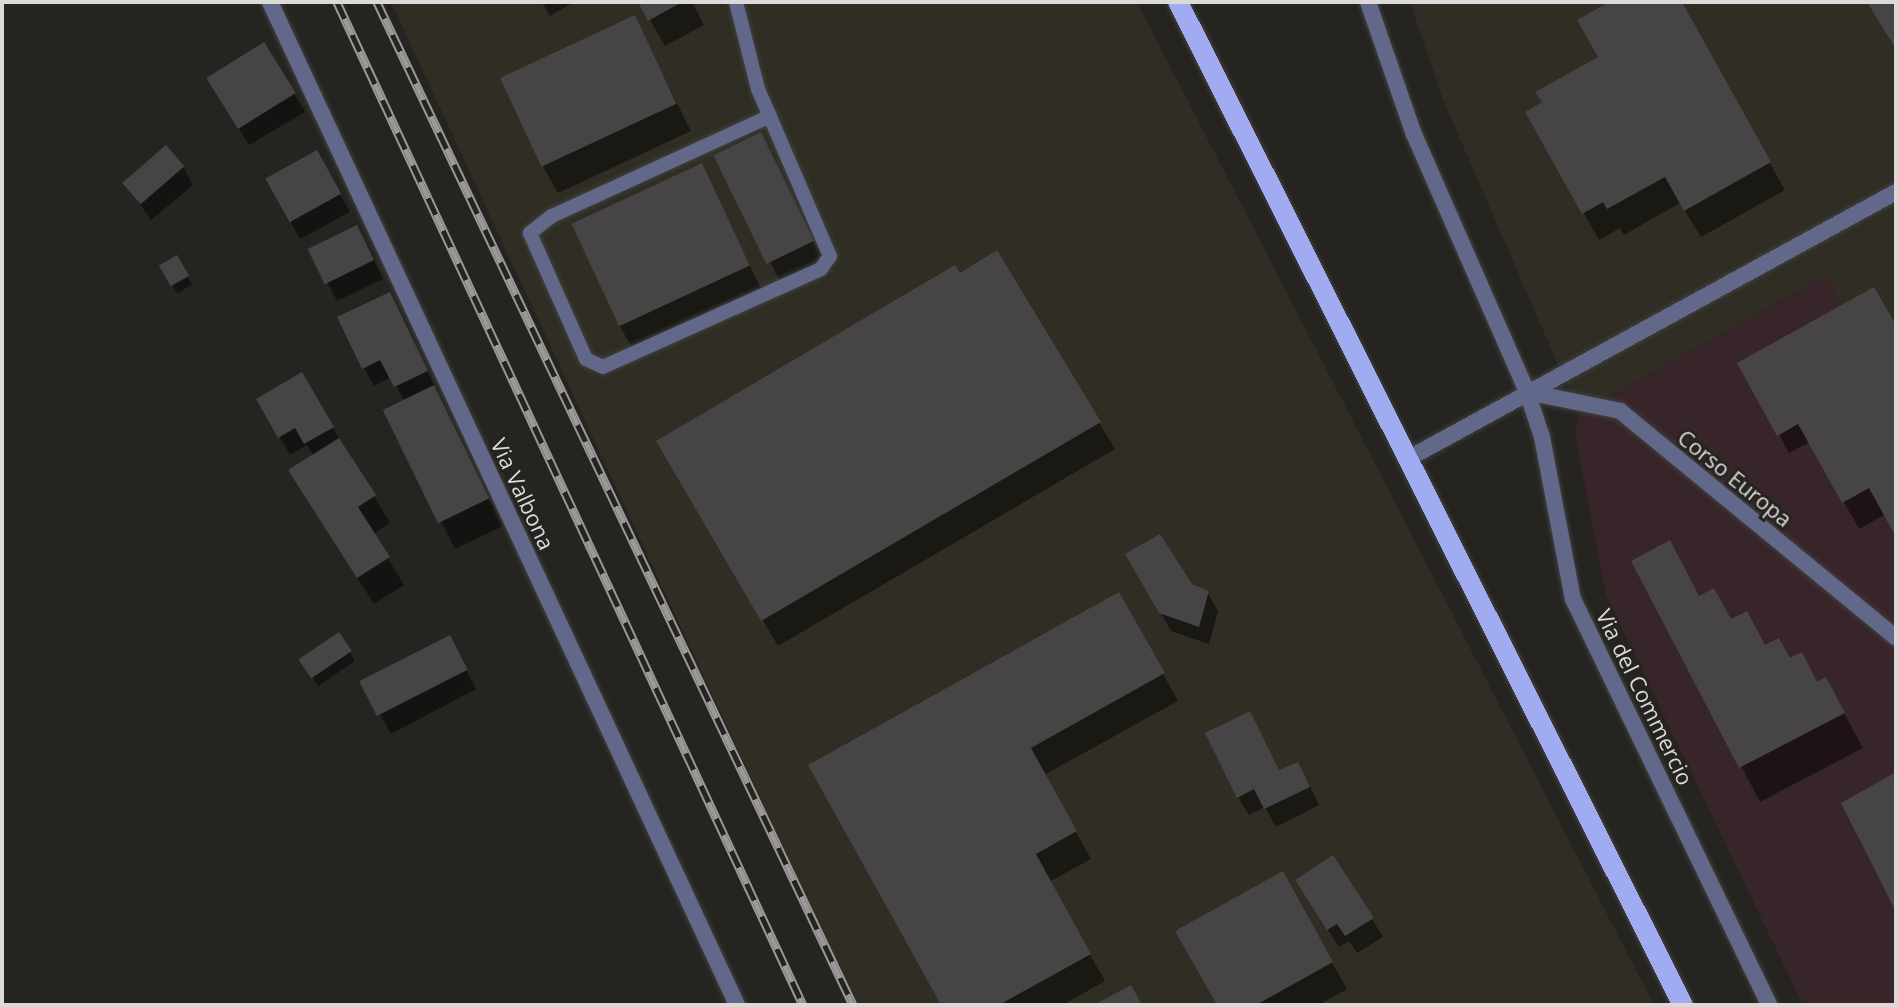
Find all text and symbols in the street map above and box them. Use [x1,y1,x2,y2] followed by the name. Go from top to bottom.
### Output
[1673,424,1797,532] street label: Corso Europa
[486,434,560,554] street label: Via Valbona
[1591,605,1699,789] street label: Via del Commercio

